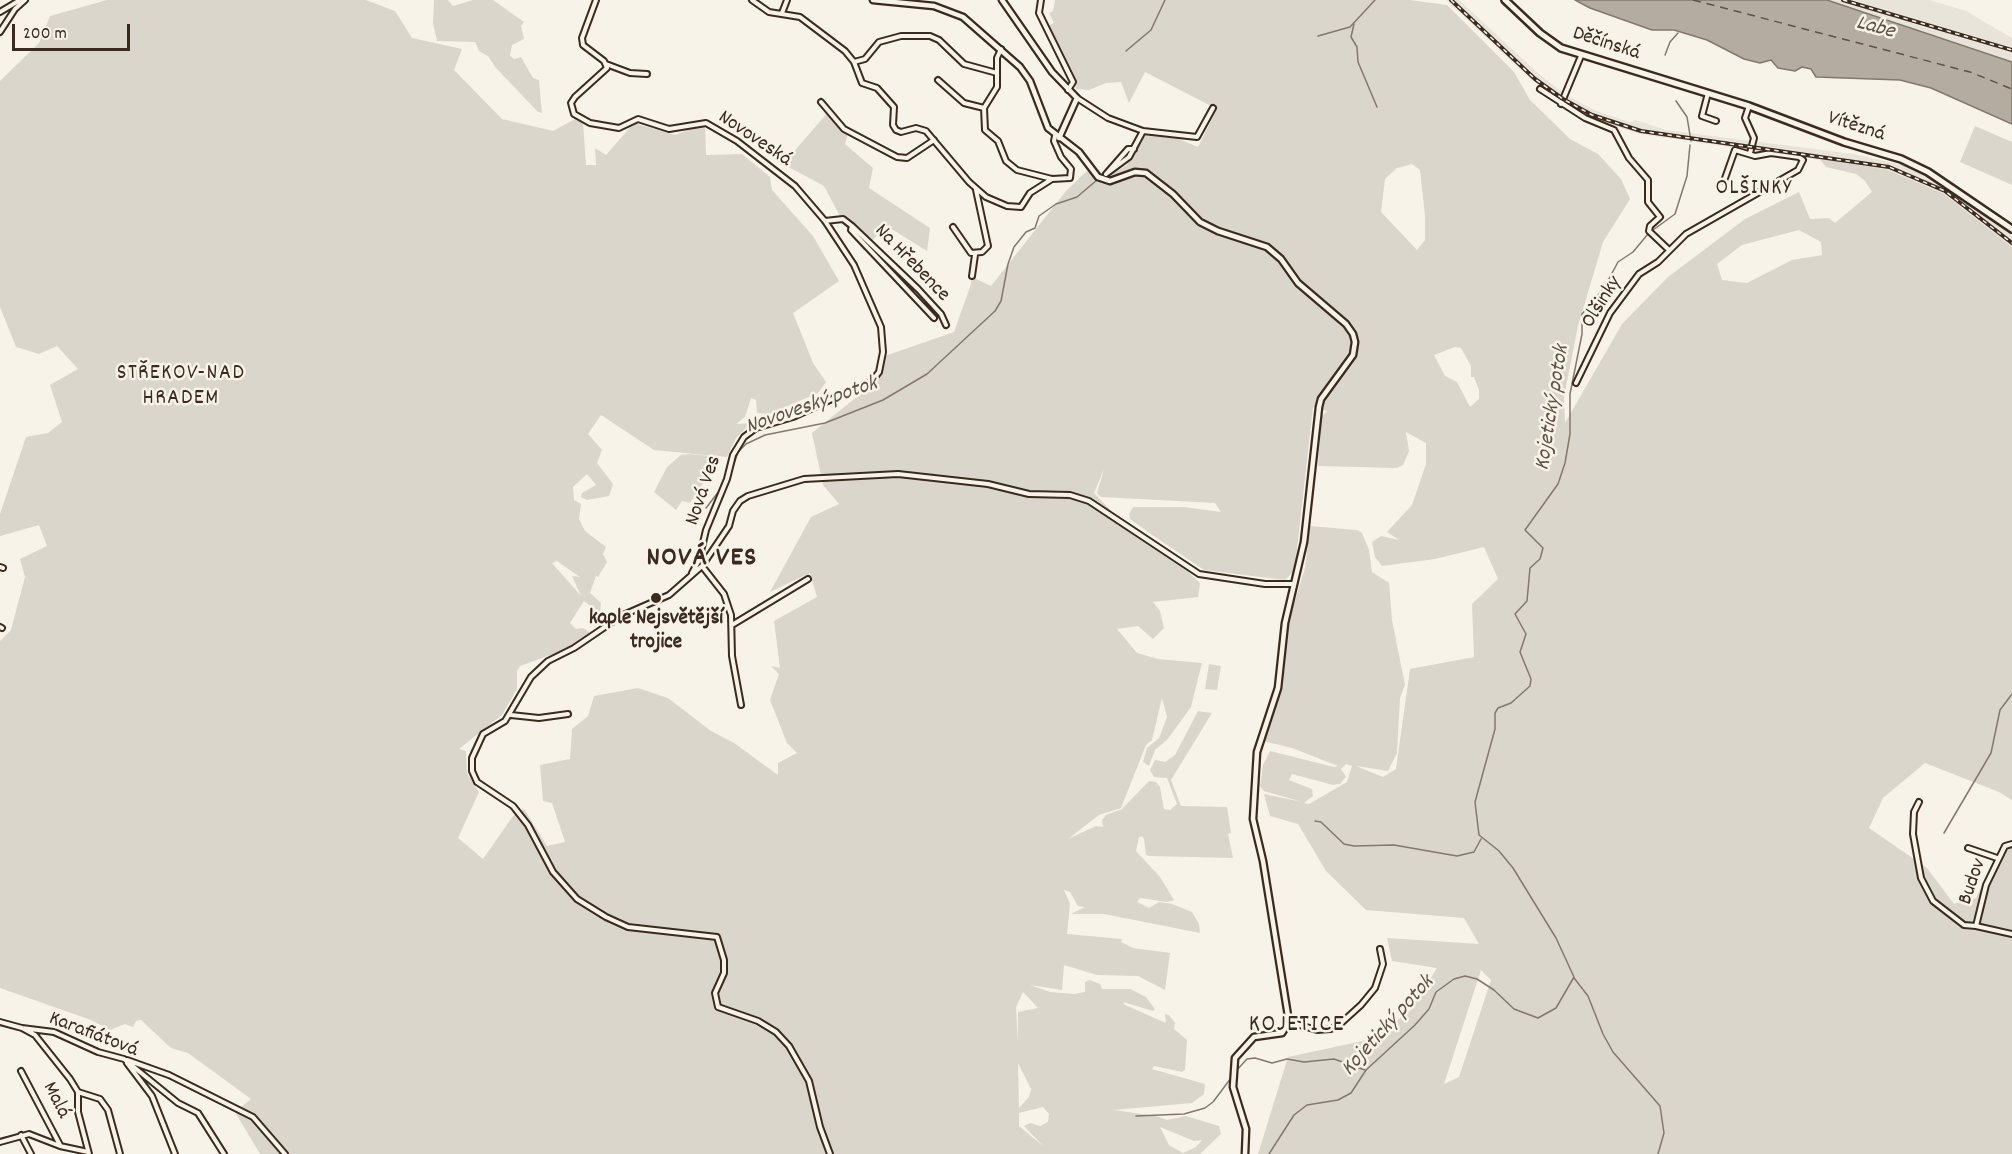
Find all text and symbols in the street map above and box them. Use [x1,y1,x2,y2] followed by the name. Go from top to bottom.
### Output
[1853,11,1897,47] water label: Labe
[15,12,134,50] scale bar
[23,22,67,47] text: 200 m
[1569,22,1643,68] street label: Děčínská
[712,106,796,174] street label: Novoveská
[1824,107,1888,149] street label: Vítězná
[1715,177,1793,203] district label: OLŠINKY
[868,220,954,308] street label: Na Hřebence
[1577,272,1629,334] street label: Olšinky
[1531,344,1577,472] water label: Kojetický potok
[117,362,245,414] district label: STŘEKOV-NAD HRADEM
[743,372,881,442] water label: Novoveský potok
[681,453,729,529] street label: Nová Ves
[646,544,758,576] district label: NOVÁ VES
[649,591,663,605] marker: kaple Nejsvětější trojice
[589,607,723,657] place label: kaple Nejsvětější trojice
[1954,856,1994,908] street label: Budov
[1337,971,1441,1083] water label: Kojetický potok
[45,1007,141,1065] street label: Karafiátová
[1249,1013,1345,1041] district label: KOJETICE
[35,1079,75,1123] street label: Malá

